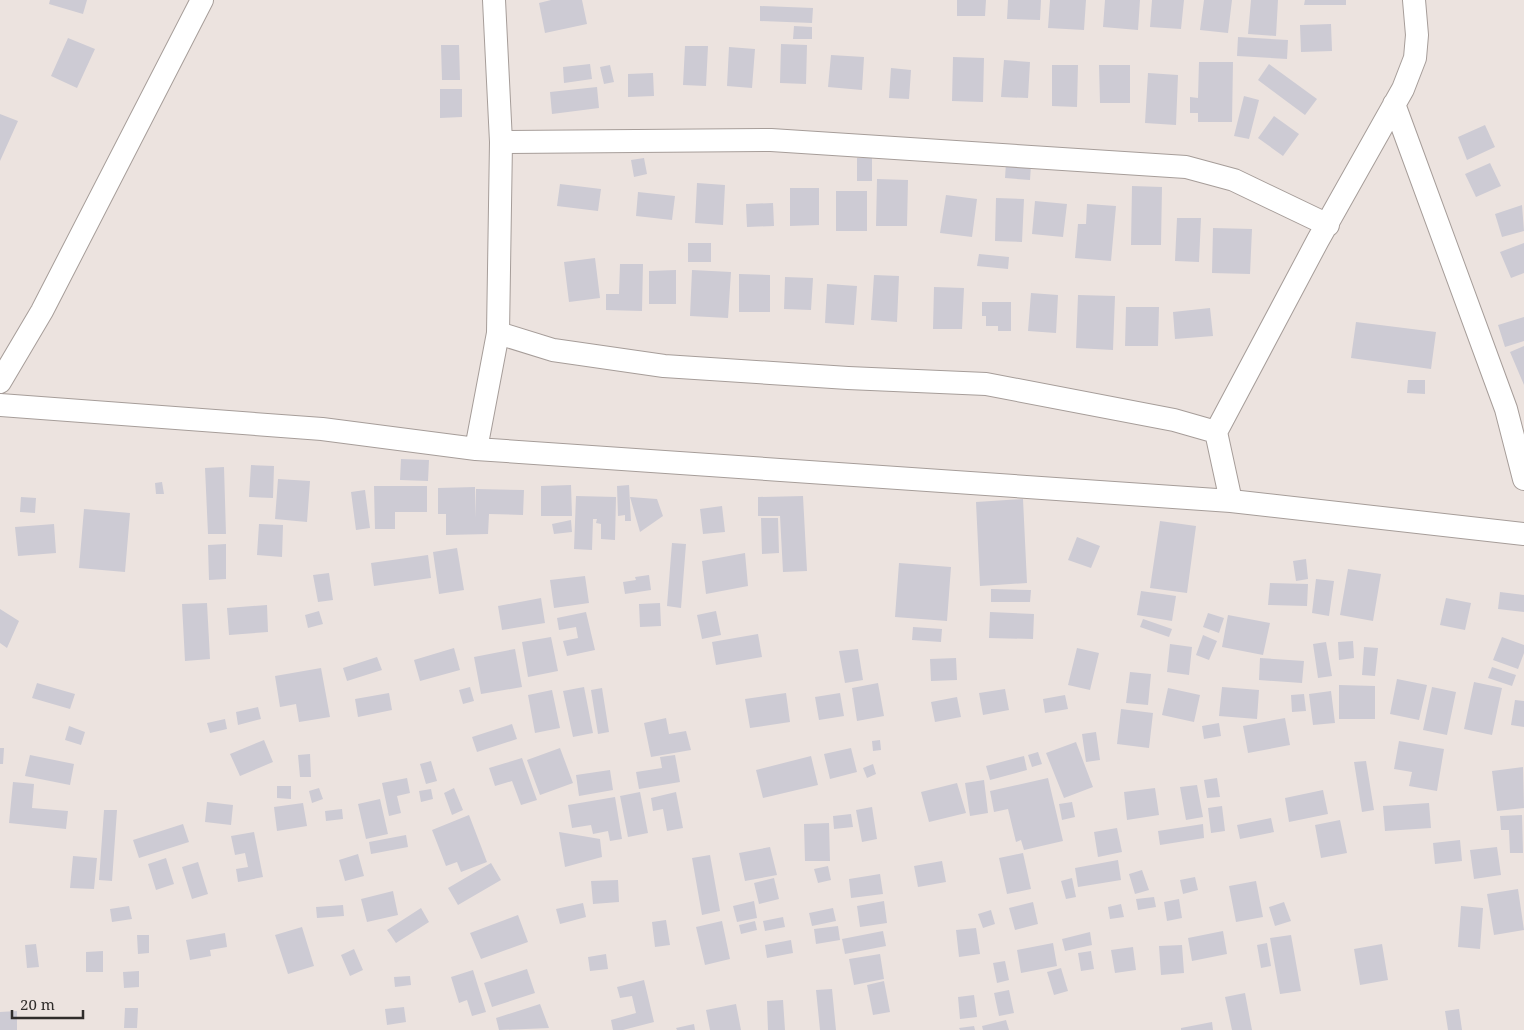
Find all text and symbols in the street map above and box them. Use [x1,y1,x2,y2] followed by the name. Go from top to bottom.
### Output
[12,988,84,1020] scale bar
[20,994,55,1014] text: 20 m

